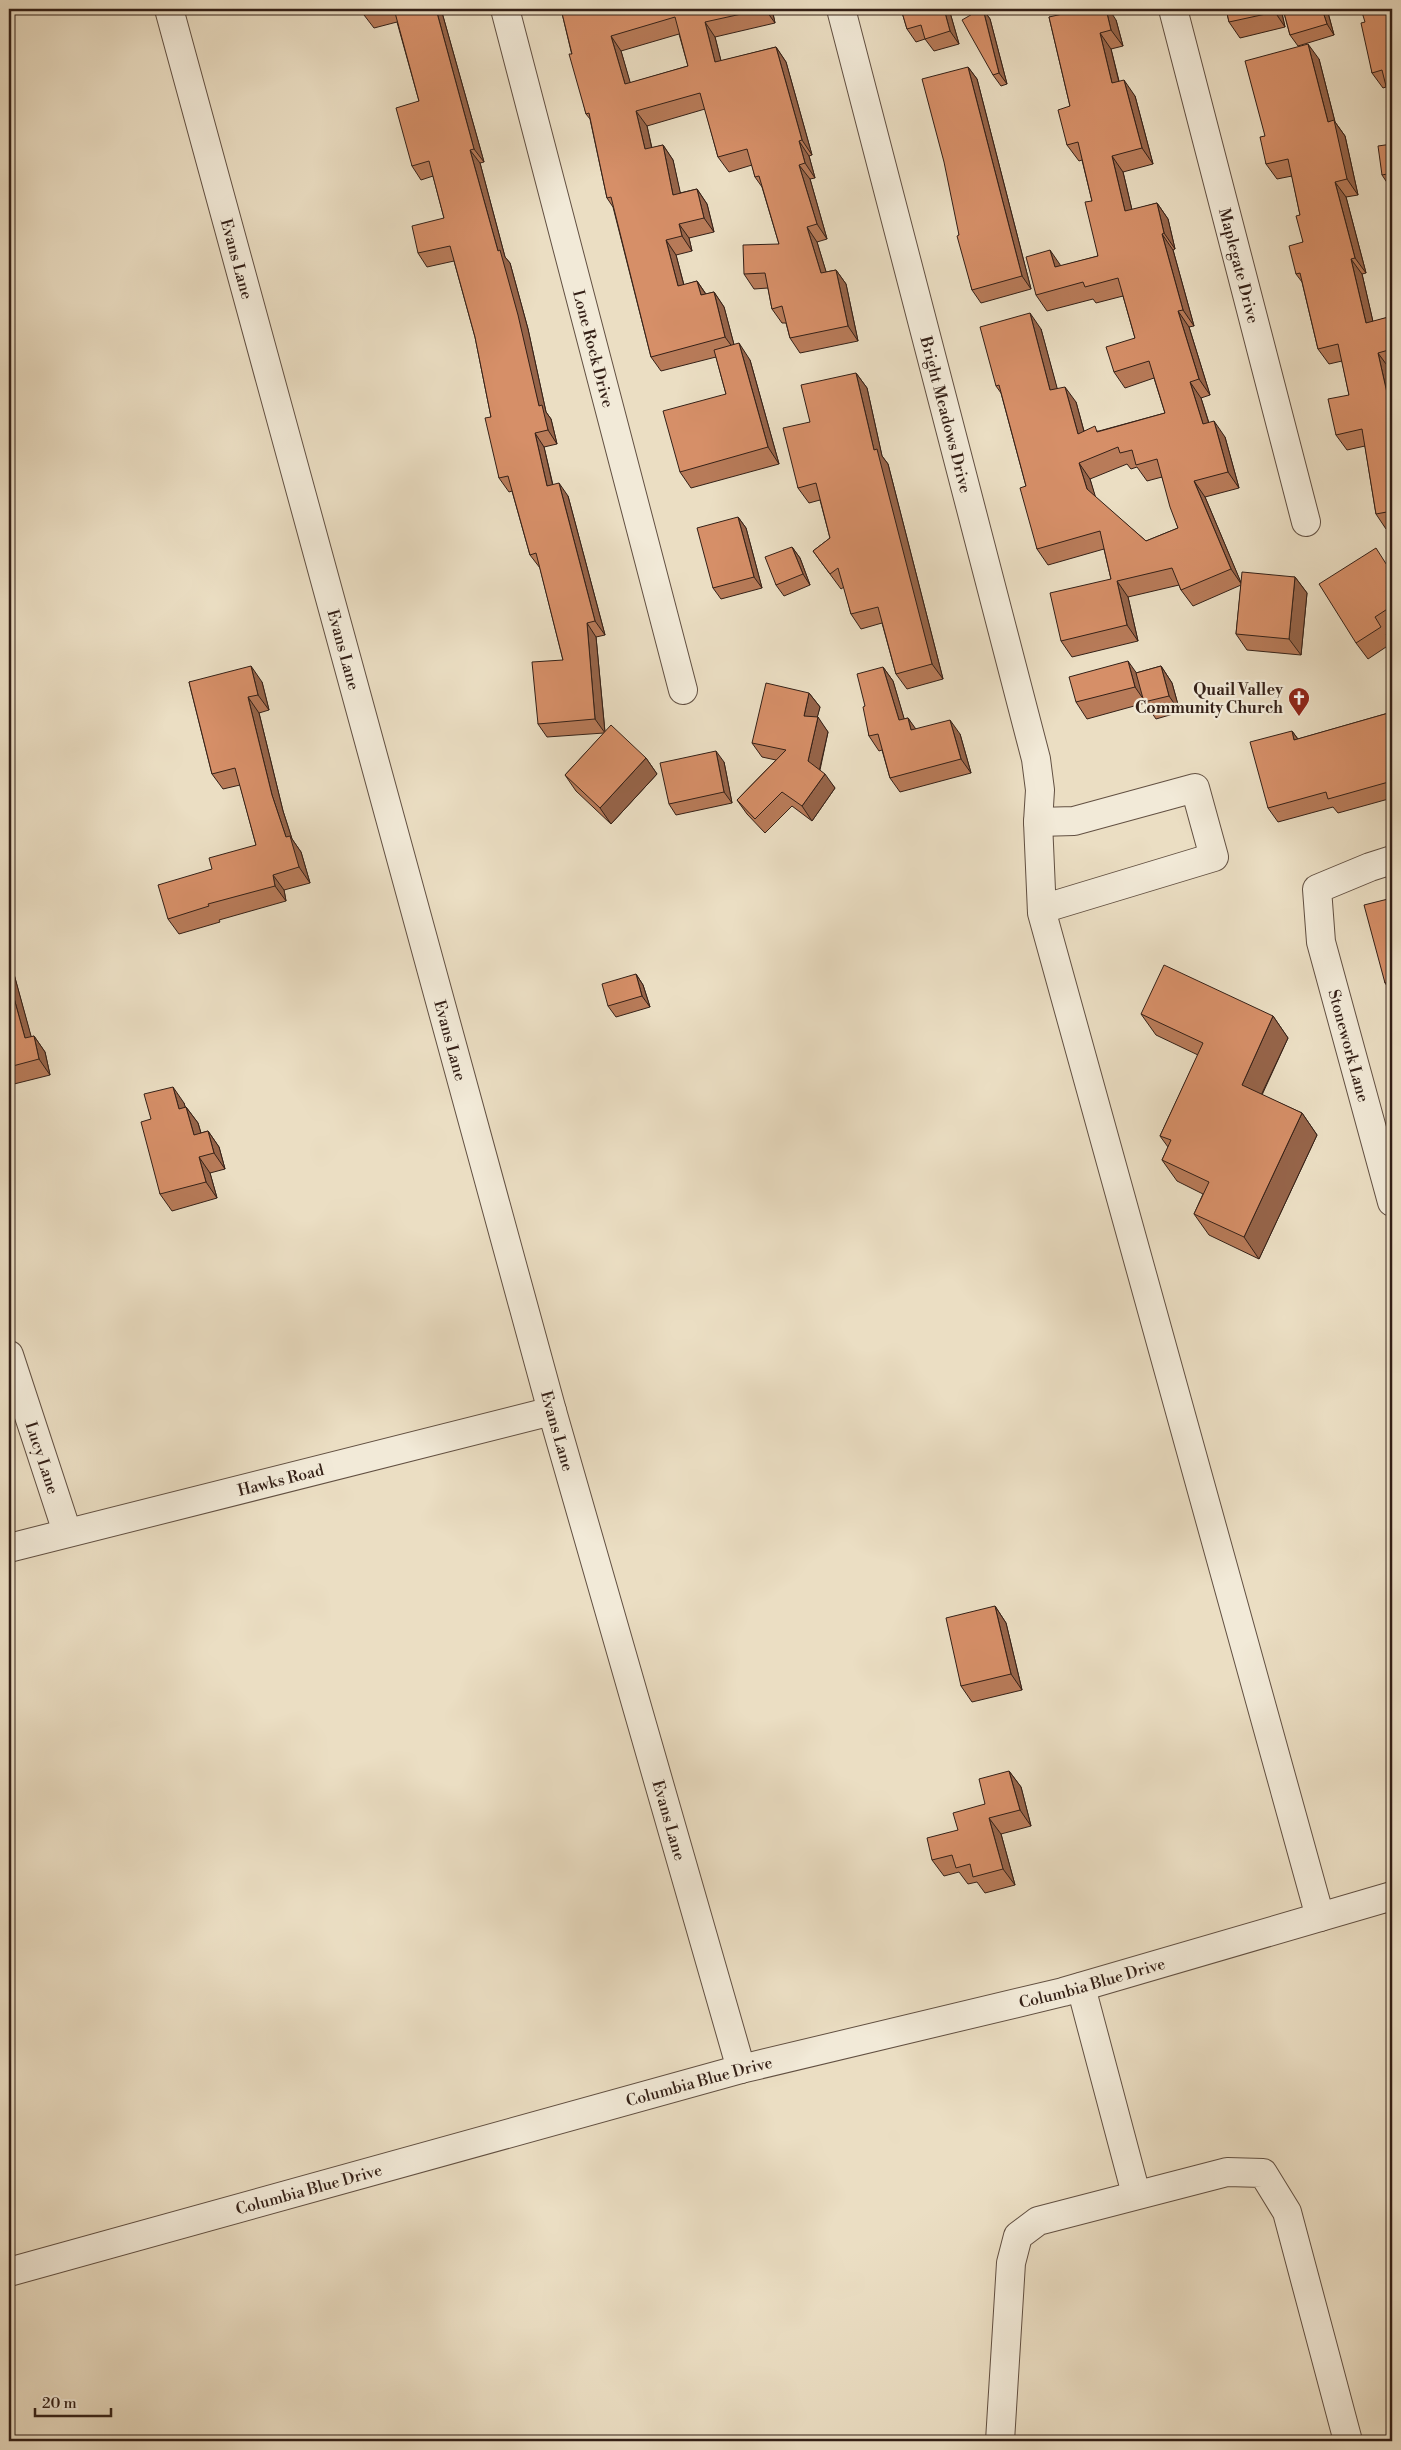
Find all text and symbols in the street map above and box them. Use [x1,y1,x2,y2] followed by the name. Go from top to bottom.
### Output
[1214,206,1263,326] street label: Maplegate Drive
[216,217,257,302] street label: Evans Lane
[568,288,618,410] street label: Lone Rock Drive
[915,333,975,495] street label: Bright Meadows Drive
[322,607,364,692] street label: Evans Lane
[1135,680,1284,718] place label: Quail Valley Community Church
[1287,686,1311,717] church icon: Quail Valley Community Church
[1323,987,1373,1104] street label: Stonework Lane
[429,998,470,1083] street label: Evans Lane
[536,1389,578,1474] street label: Evans Lane
[20,1419,63,1497] street label: Lucy Lane
[235,1460,326,1501] street label: Hawks Road
[648,1778,690,1863] street label: Evans Lane
[1017,1954,1168,2013] street label: Columbia Blue Drive
[624,2053,775,2111] street label: Columbia Blue Drive
[234,2160,384,2220] street label: Columbia Blue Drive
[35,2385,111,2417] scale bar
[42,2394,77,2413] text: 20 m

